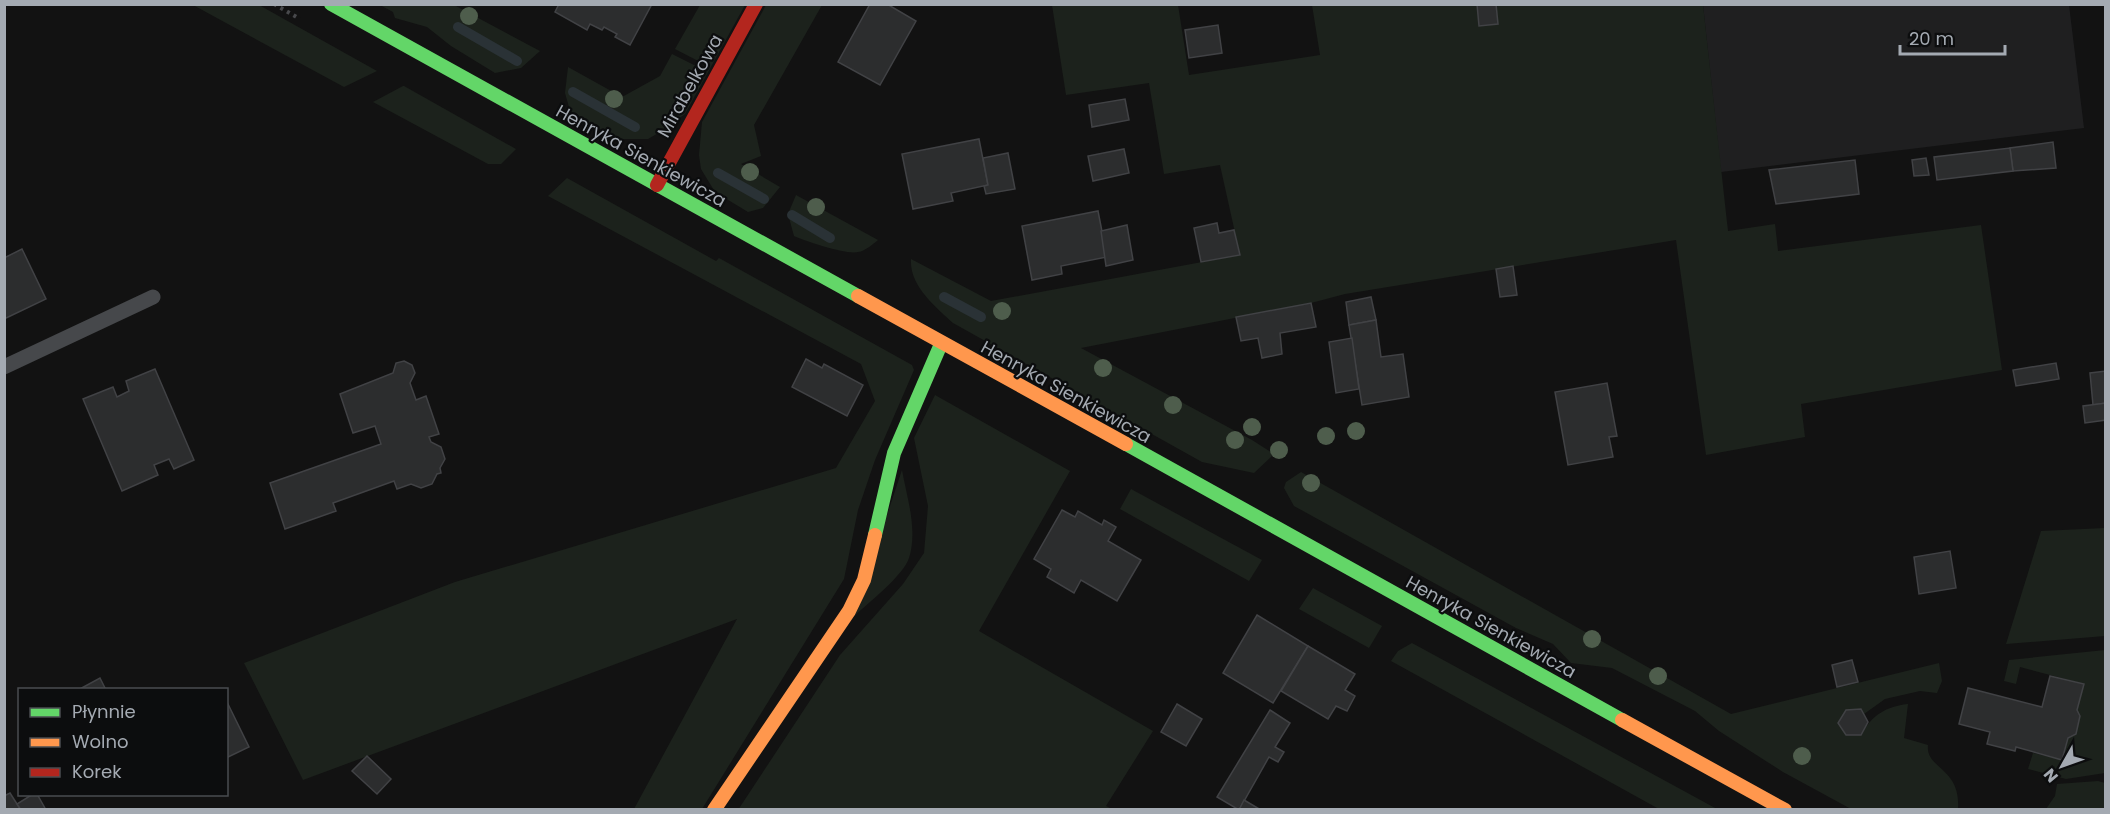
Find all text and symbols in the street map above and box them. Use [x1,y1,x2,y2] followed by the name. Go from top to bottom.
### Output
[1900,18,2005,56] scale bar
[1909,26,1954,51] text: 20 m
[651,30,728,142] street label: Mirabelkowa
[552,98,731,213] street label: Henryka Sienkiewicza
[977,334,1156,449] street label: Henryka Sienkiewicza
[1402,569,1581,684] street label: Henryka Sienkiewicza
[18,688,228,796] legend
[72,699,136,724] text: Płynnie
[72,729,129,754] text: Wolno
[2032,736,2092,796] north arrow
[72,759,122,784] text: Korek
[2038,763,2064,787] text: N

